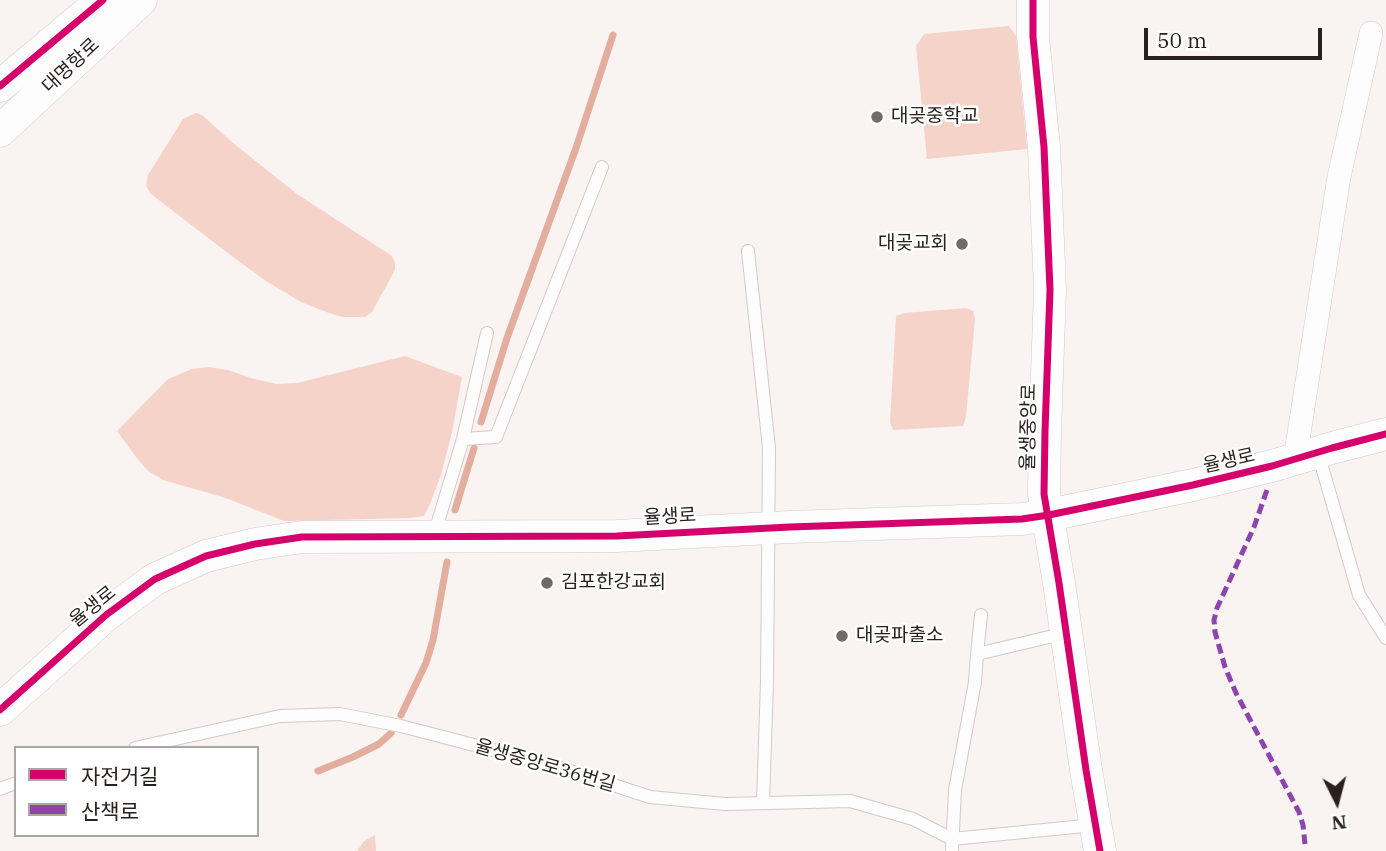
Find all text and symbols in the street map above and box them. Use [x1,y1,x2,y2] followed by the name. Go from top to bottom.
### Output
[1148,14,1326,58] scale bar
[1157,26,1207,54] text: 50 m
[38,34,104,98] street label: 대명항로
[891,106,978,128] place label: 대곶중학교
[869,109,885,125] marker: 대곶중학교
[878,233,948,255] place label: 대곶교회
[954,236,970,252] marker: 대곶교회
[1017,383,1041,471] street label: 율생중앙로
[1201,444,1257,478] street label: 율생로
[643,504,697,530] street label: 율생로
[561,572,666,594] place label: 김포한강교회
[539,575,555,591] marker: 김포한강교회
[65,582,121,632] street label: 율생로
[856,625,943,647] place label: 대곶파출소
[834,628,850,644] marker: 대곶파출소
[472,735,618,797] street label: 율생중앙로36번길
[14,746,259,837] legend
[81,762,158,790] text: 자전거길
[1302,767,1372,837] north arrow
[81,797,139,825] text: 산책로
[1330,810,1348,836] text: N

